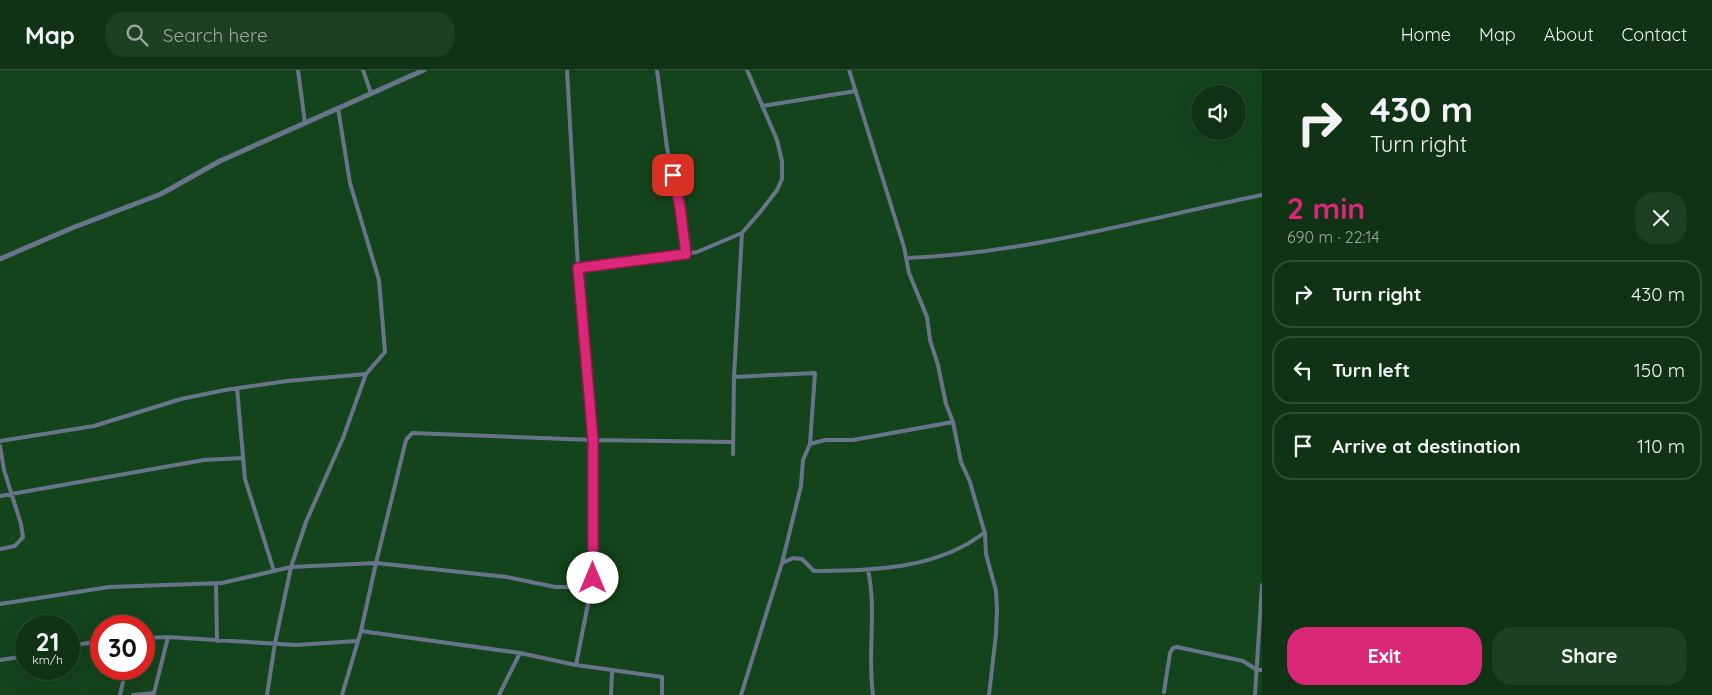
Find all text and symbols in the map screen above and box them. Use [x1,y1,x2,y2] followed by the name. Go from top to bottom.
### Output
[105,12,455,57] search box
[25,20,75,50] text: Map
[123,21,151,49] icon: search
[163,23,268,47] text: Search here
[1401,23,1451,46] text: Home
[1479,23,1516,46] text: Map
[1544,23,1594,46] text: About
[1622,23,1687,46] text: Contact
[1191,85,1246,140] map controls
[1191,85,1246,140] button: sound
[1370,87,1473,131] text: 430 m
[1287,90,1352,155] icon: right
[1370,130,1467,158] text: Turn right
[652,154,694,196] pin
[659,161,687,189] icon: arrive
[1287,189,1365,227] text: 2 min
[1635,192,1687,244] button: close
[1287,227,1380,247] text: 690 m · 22:14
[1289,280,1317,308] icon: right
[1332,282,1421,306] text: Turn right
[1631,282,1685,306] text: 430 m
[1289,356,1317,384] icon: left
[1332,358,1410,382] text: Turn left
[1634,358,1685,382] text: 150 m
[1289,432,1317,460] icon: arrive
[1332,434,1521,458] text: Arrive at destination
[1637,434,1685,458] text: 110 m
[566,551,618,603] position arrow
[90,615,155,680] speed limit sign: 30
[36,626,59,657] text: 21
[1287,627,1482,685] button: Exit
[1492,627,1687,685] button: Share
[32,652,63,667] text: km/h

